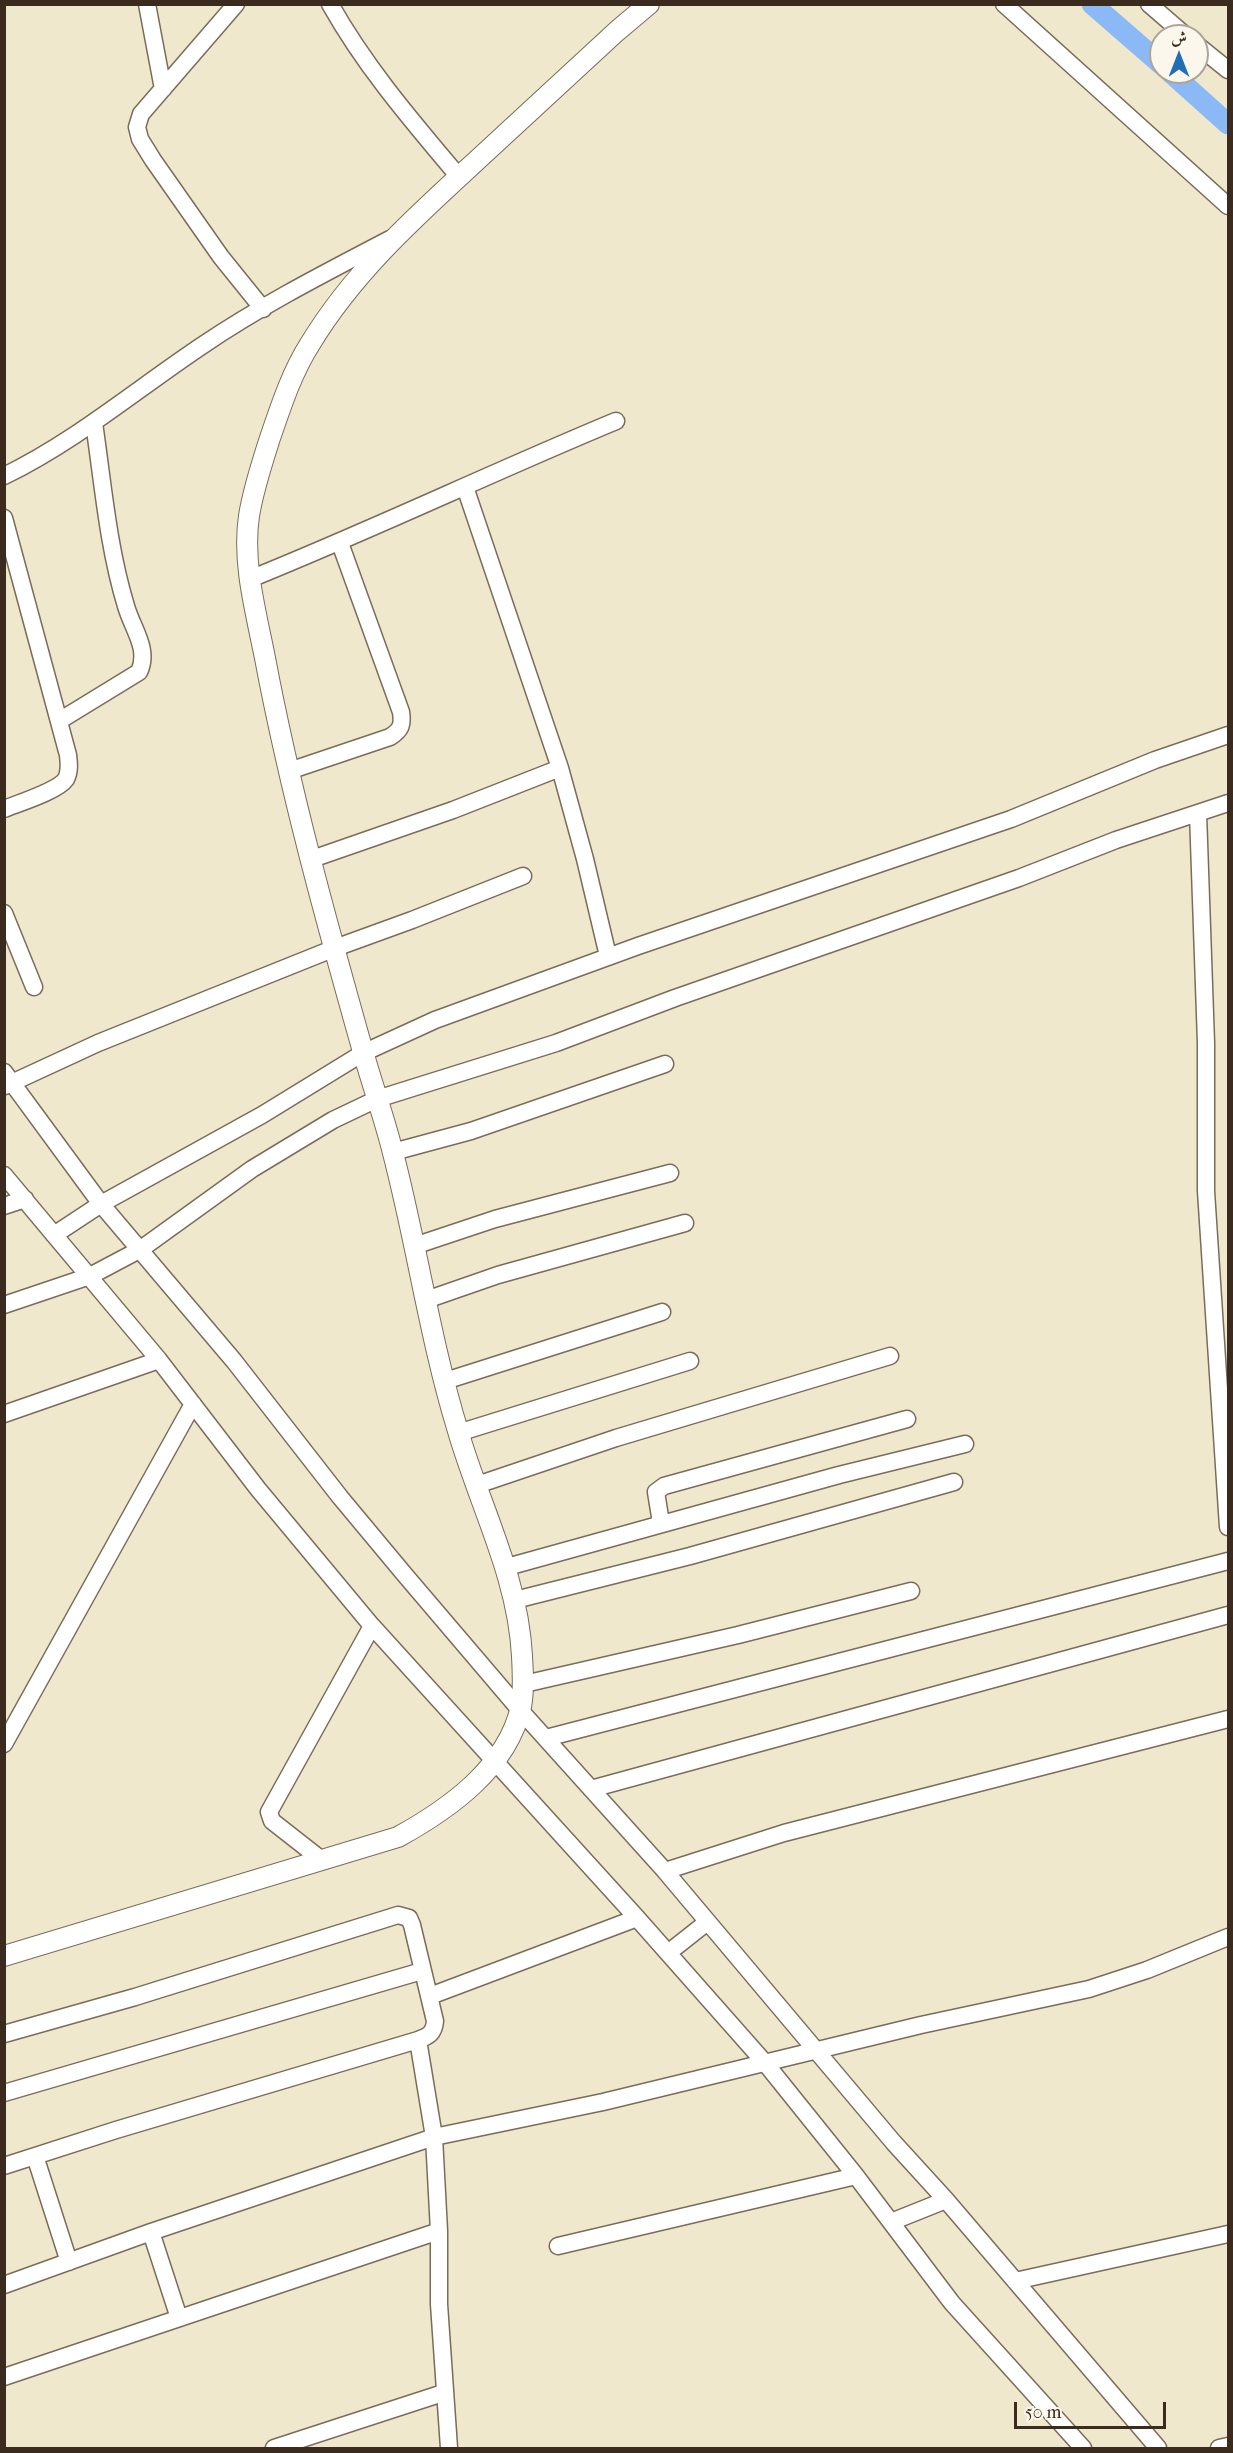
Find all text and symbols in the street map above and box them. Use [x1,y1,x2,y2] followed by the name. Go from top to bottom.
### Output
[1149,24,1209,84] north arrow
[1171,28,1187,47] text: ش
[1017,2390,1168,2428] scale bar
[1025,2402,1061,2423] text: 50 m

